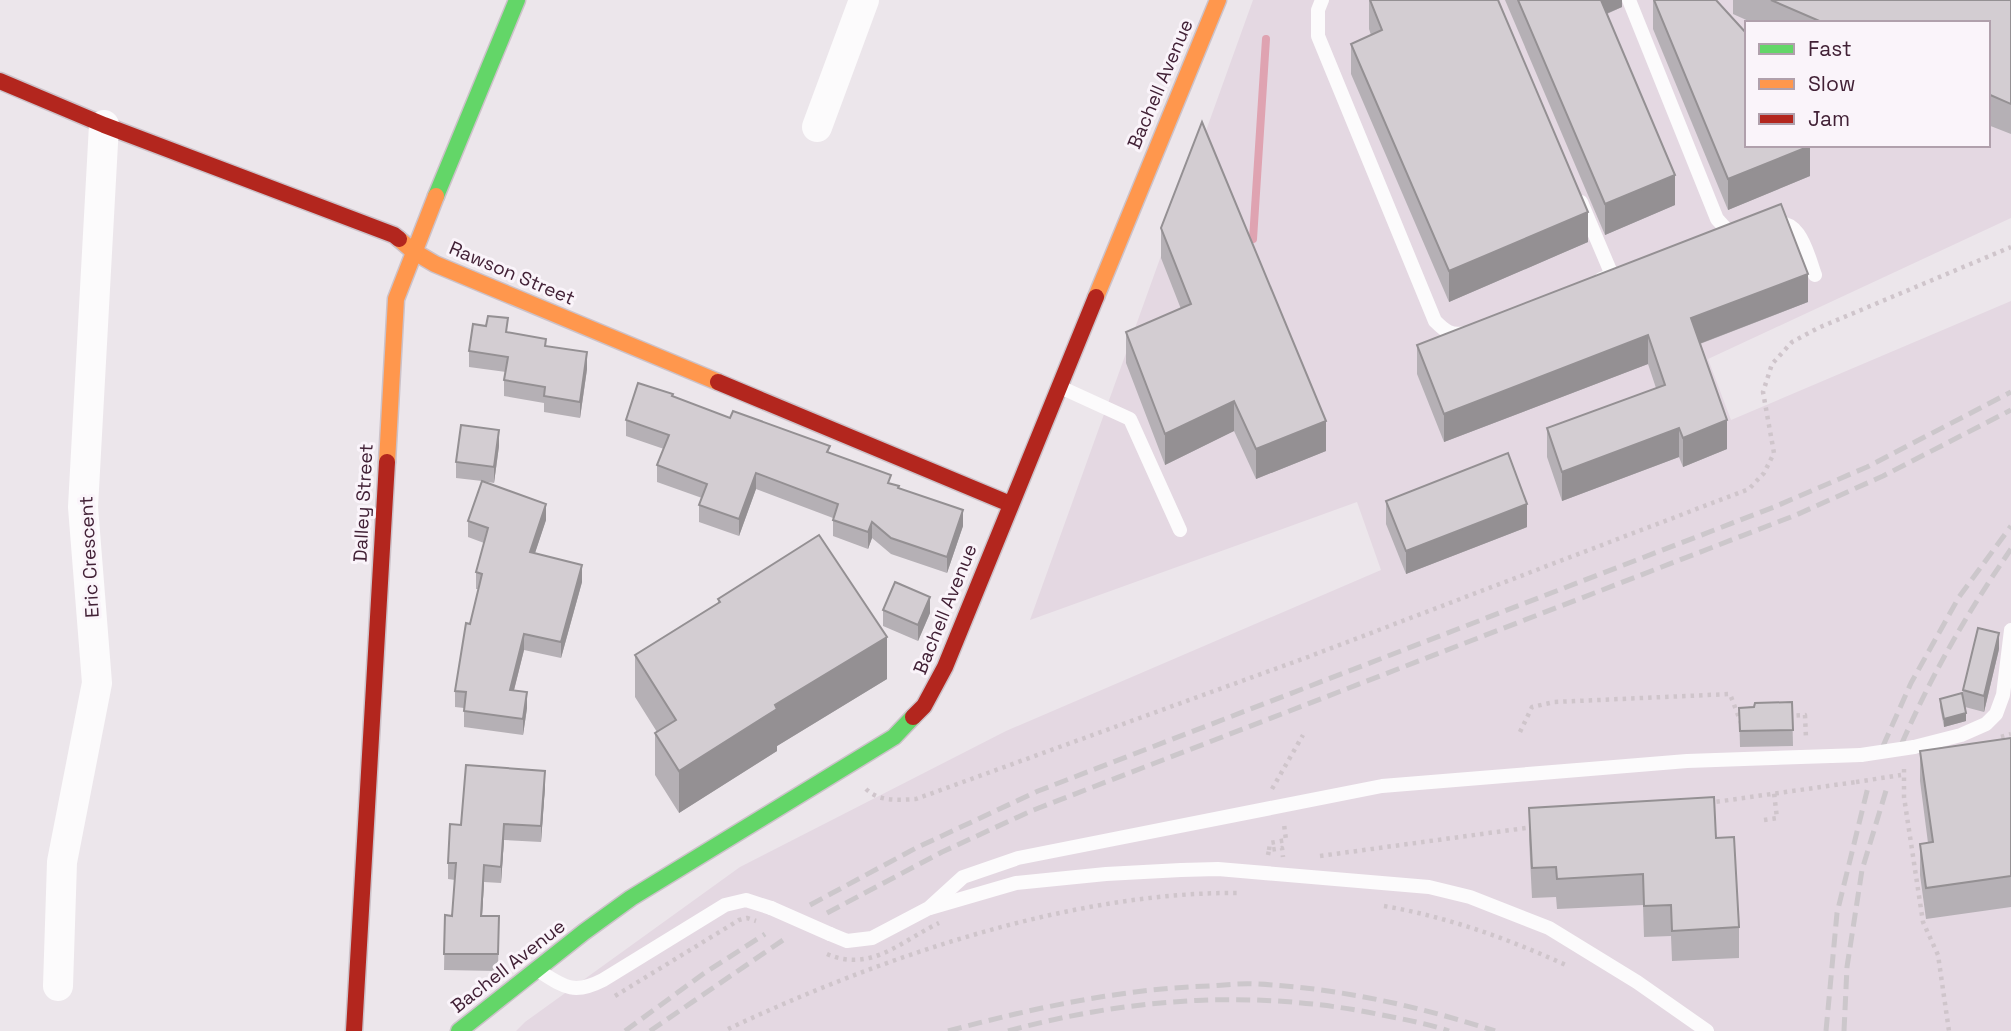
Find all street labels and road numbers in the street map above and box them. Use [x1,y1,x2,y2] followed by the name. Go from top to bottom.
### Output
[1121,15,1199,153] street label: Bachell Avenue
[445,235,579,311] street label: Rawson Street
[347,443,379,563] street label: Dalley Street
[73,496,105,618] street label: Eric Crescent
[907,540,983,678] street label: Bachell Avenue
[446,914,570,1018] street label: Bachell Avenue

